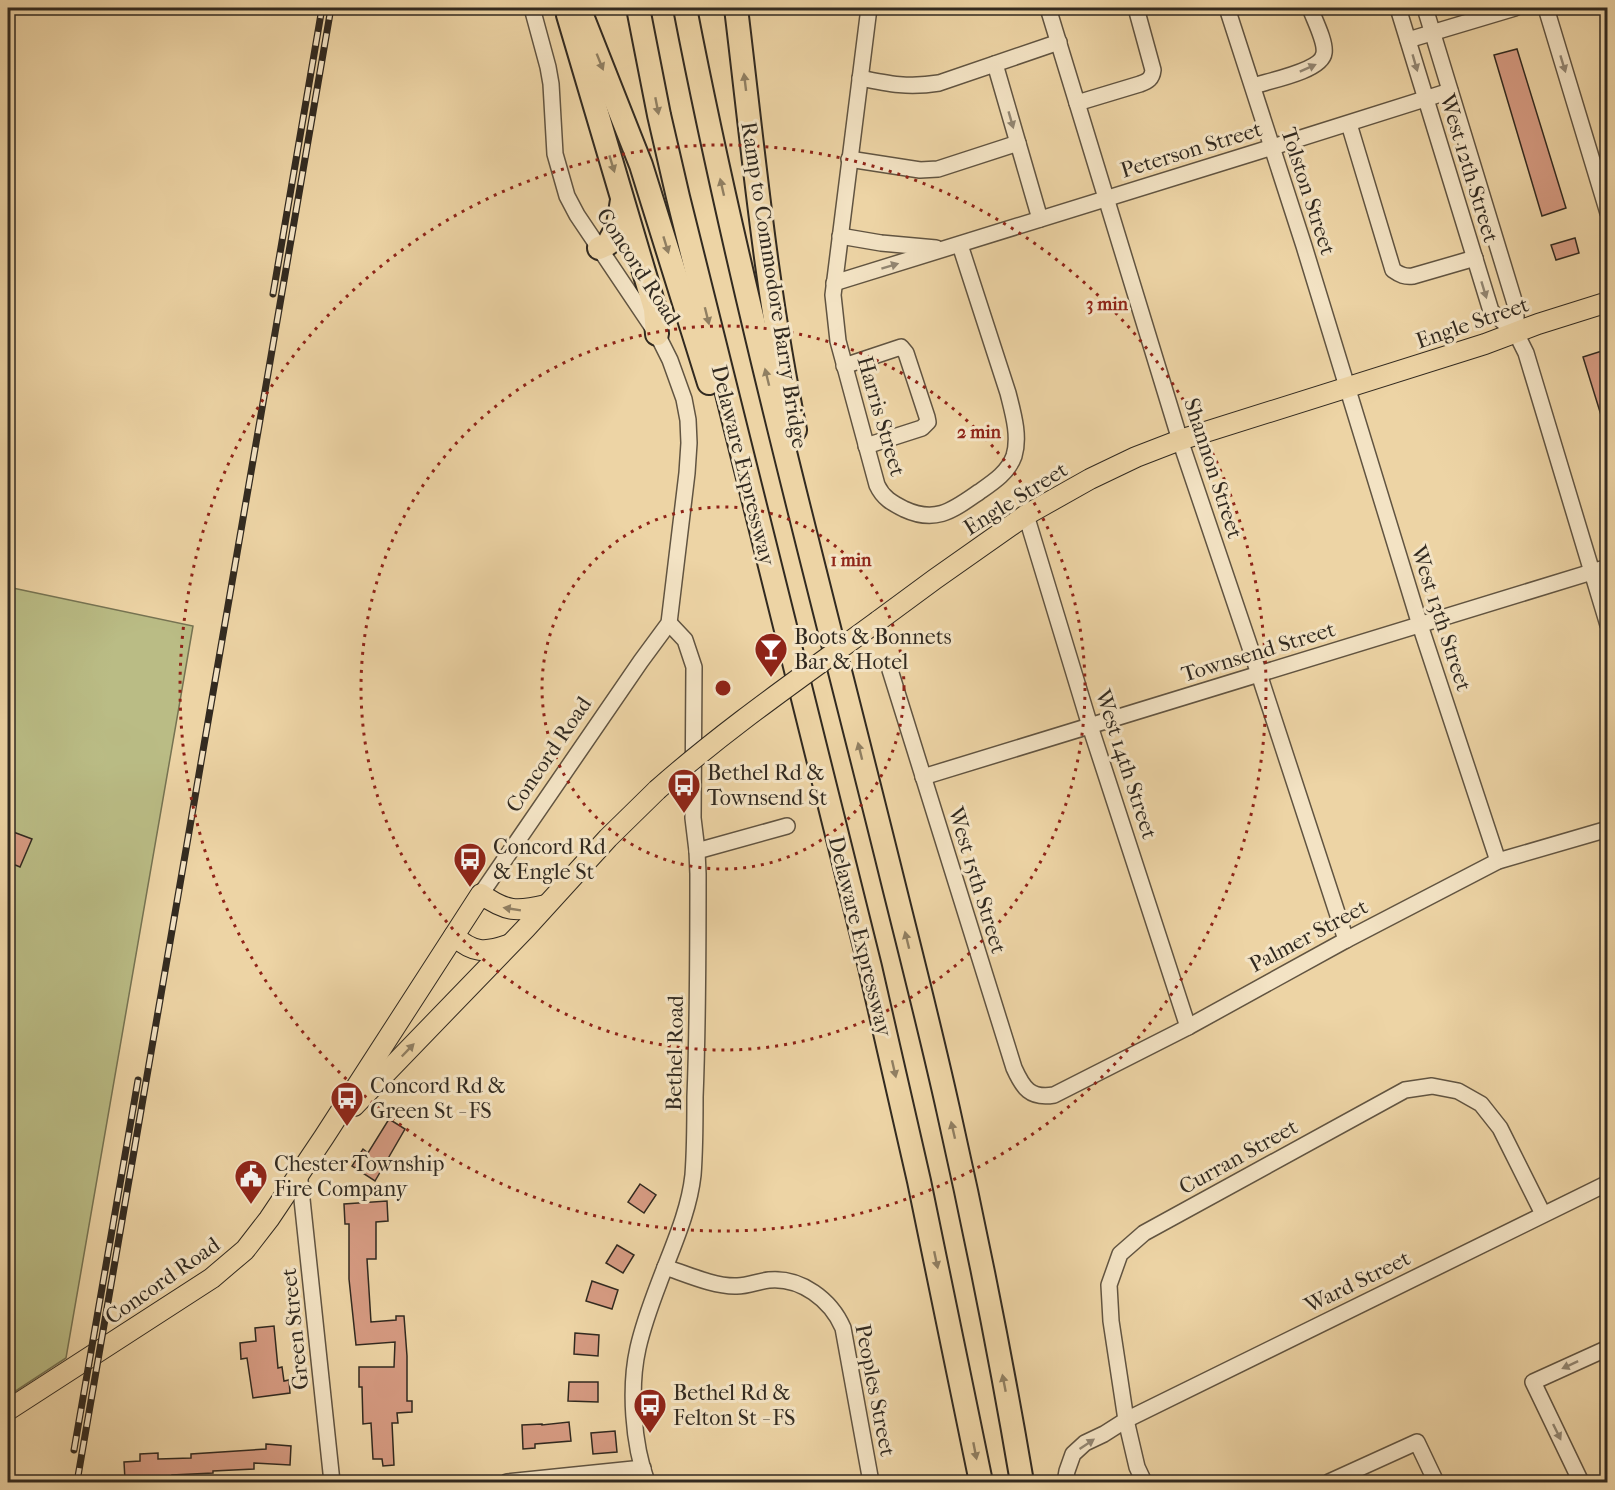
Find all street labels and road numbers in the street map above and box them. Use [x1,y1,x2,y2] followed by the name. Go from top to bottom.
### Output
[1434,90,1504,246] street label: West 12th Street
[1117,116,1265,184] street label: Peterson Street
[735,120,813,451] street label: Ramp to Commodore Barry Bridge
[1275,124,1341,258] street label: Tolston Street
[591,203,686,331] street label: Concord Road
[1413,291,1532,354] street label: Engle Street
[851,353,911,479] street label: Harris Street
[706,363,781,569] street label: Delaware Expressway
[1178,395,1248,542] street label: Shannon Street
[959,457,1072,541] street label: Engle Street
[1405,541,1477,695] street label: West 13th Street
[1178,616,1338,688] street label: Townsend Street
[1089,685,1162,842] street label: West 14th Street
[501,691,598,817] street label: Concord Road
[942,803,1012,957] street label: West 15th Street
[823,834,898,1040] street label: Delaware Expressway
[1245,894,1372,978] street label: Palmer Street
[661,994,689,1111] street label: Bethel Road
[1175,1114,1303,1200] street label: Curran Street
[100,1231,226,1330] street label: Concord Road
[1300,1245,1415,1319] street label: Ward Street
[276,1267,314,1391] street label: Green Street
[849,1322,901,1459] street label: Peoples Street

